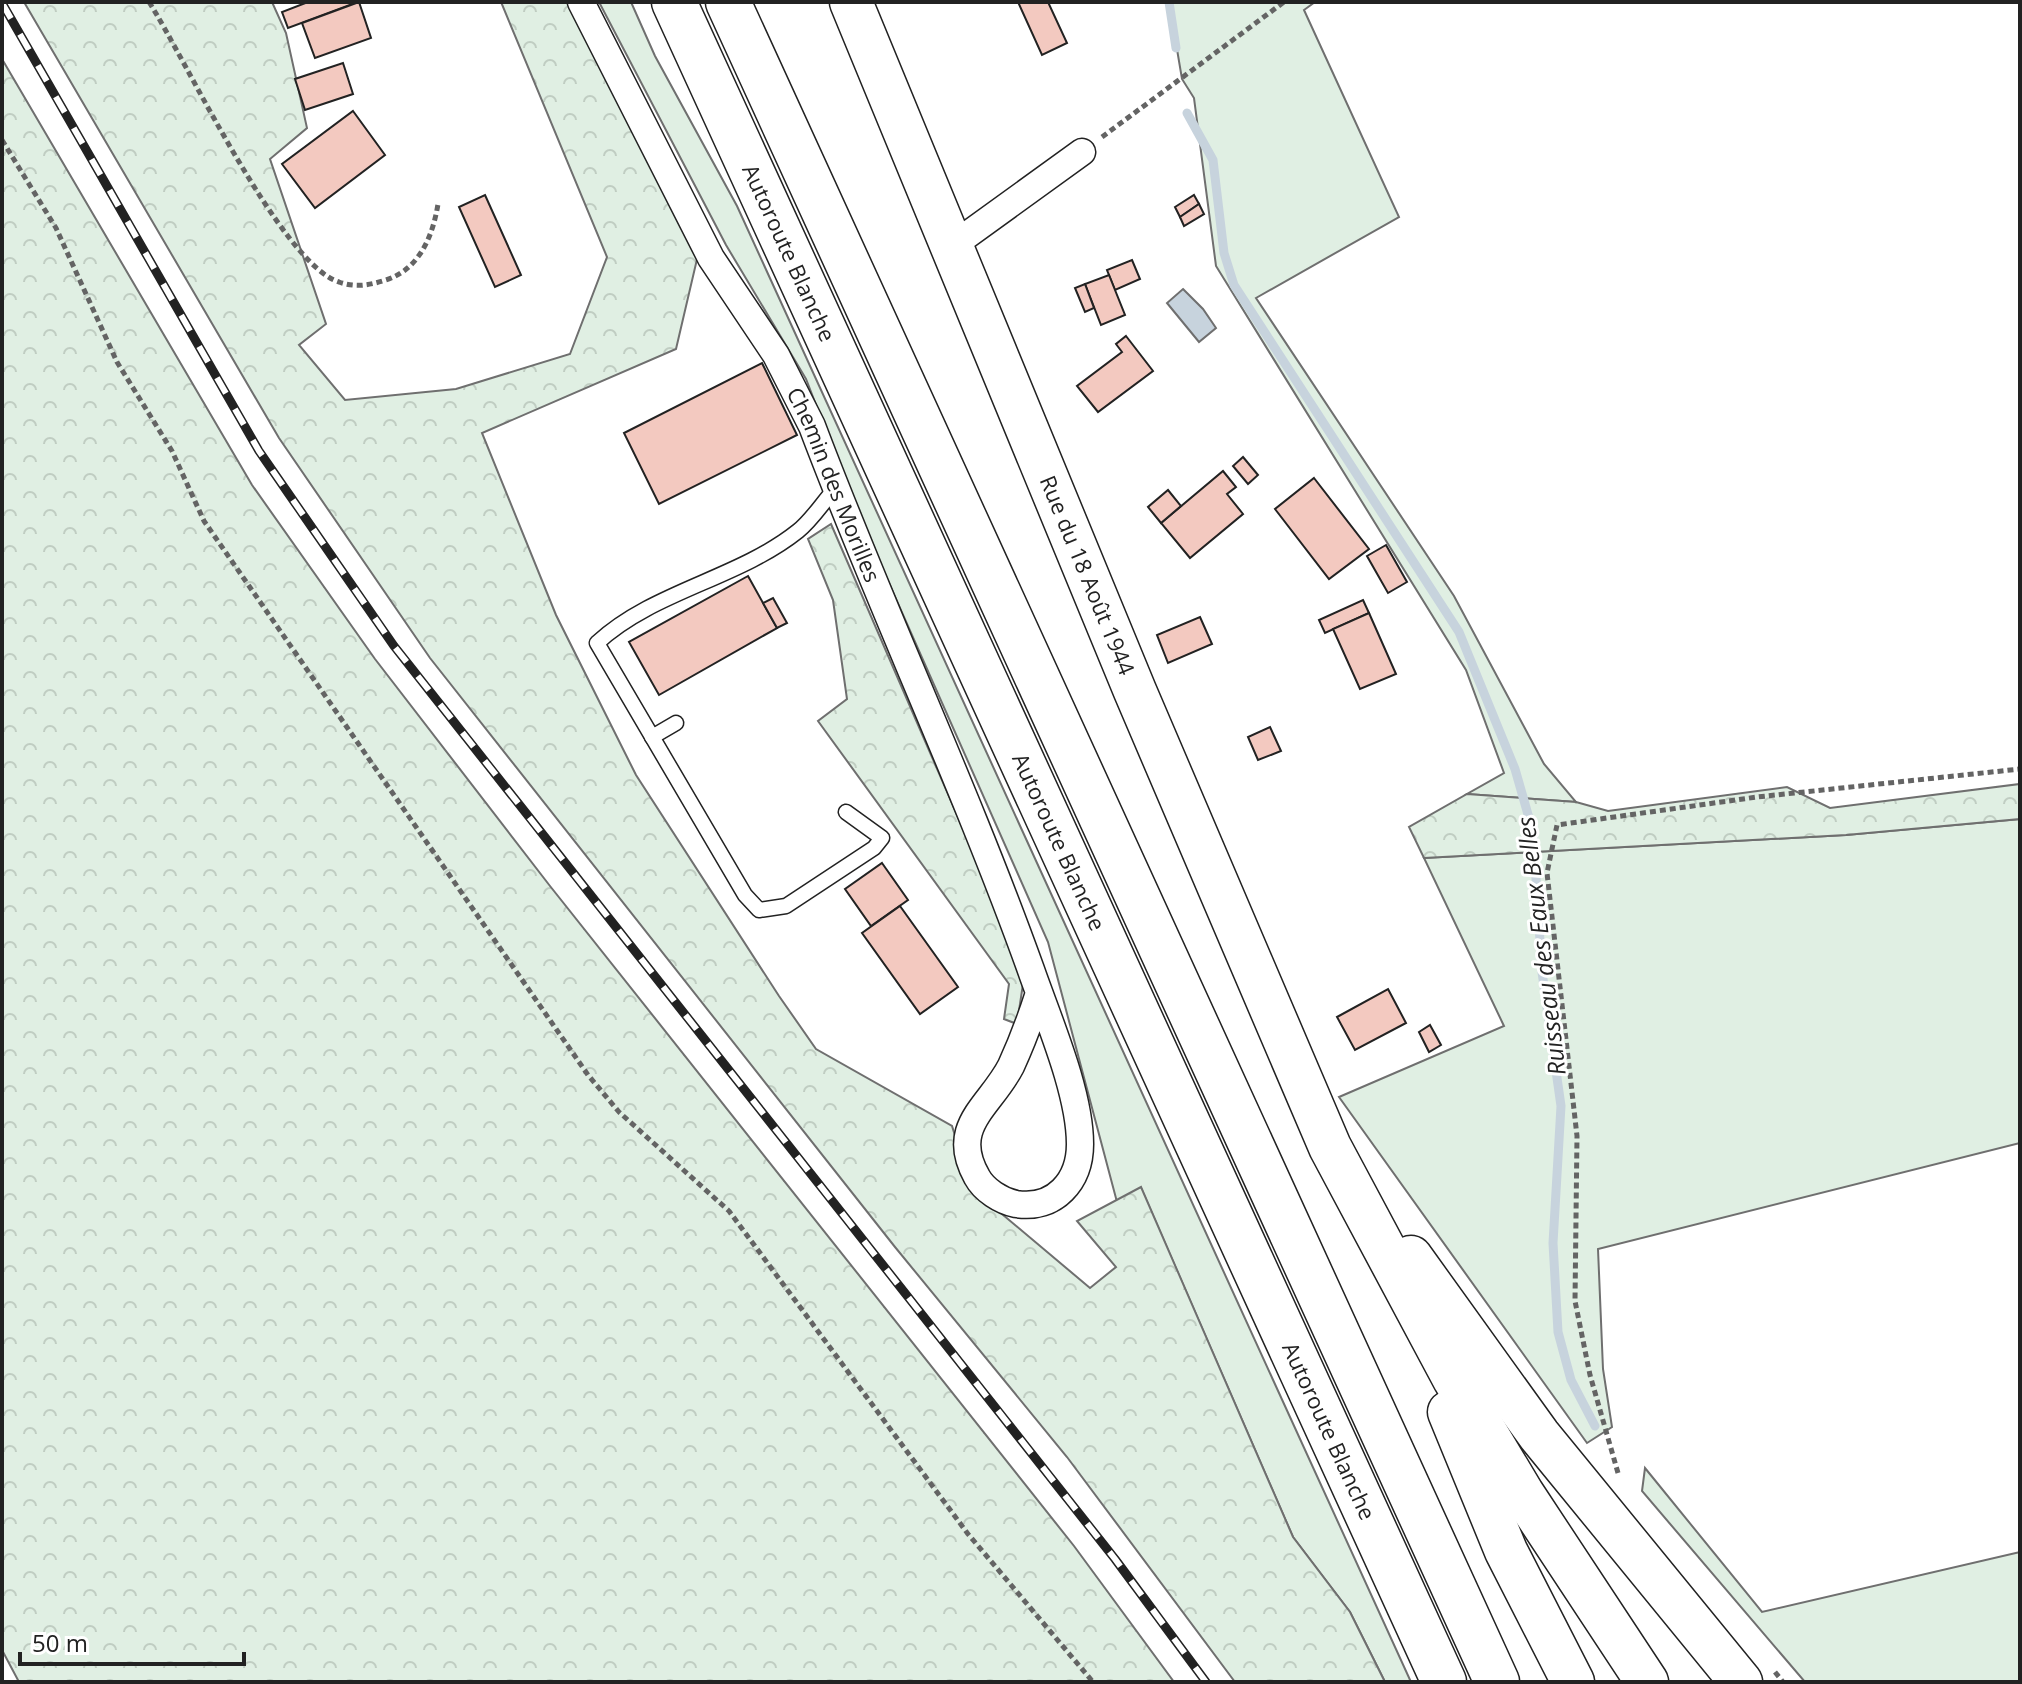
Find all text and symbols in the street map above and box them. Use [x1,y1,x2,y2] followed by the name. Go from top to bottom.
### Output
[736,159,844,346] street label: Autoroute Blanche
[781,382,889,586] street label: Chemin des Morilles
[1034,470,1143,680] street label: Rue du 18 Août 1944
[1006,748,1114,935] street label: Autoroute Blanche
[1508,815,1573,1078] water label: Ruisseau des Eaux Belles
[1276,1337,1384,1524] street label: Autoroute Blanche
[20,1616,244,1666] scale bar
[32,1626,88,1659] text: 50 m

